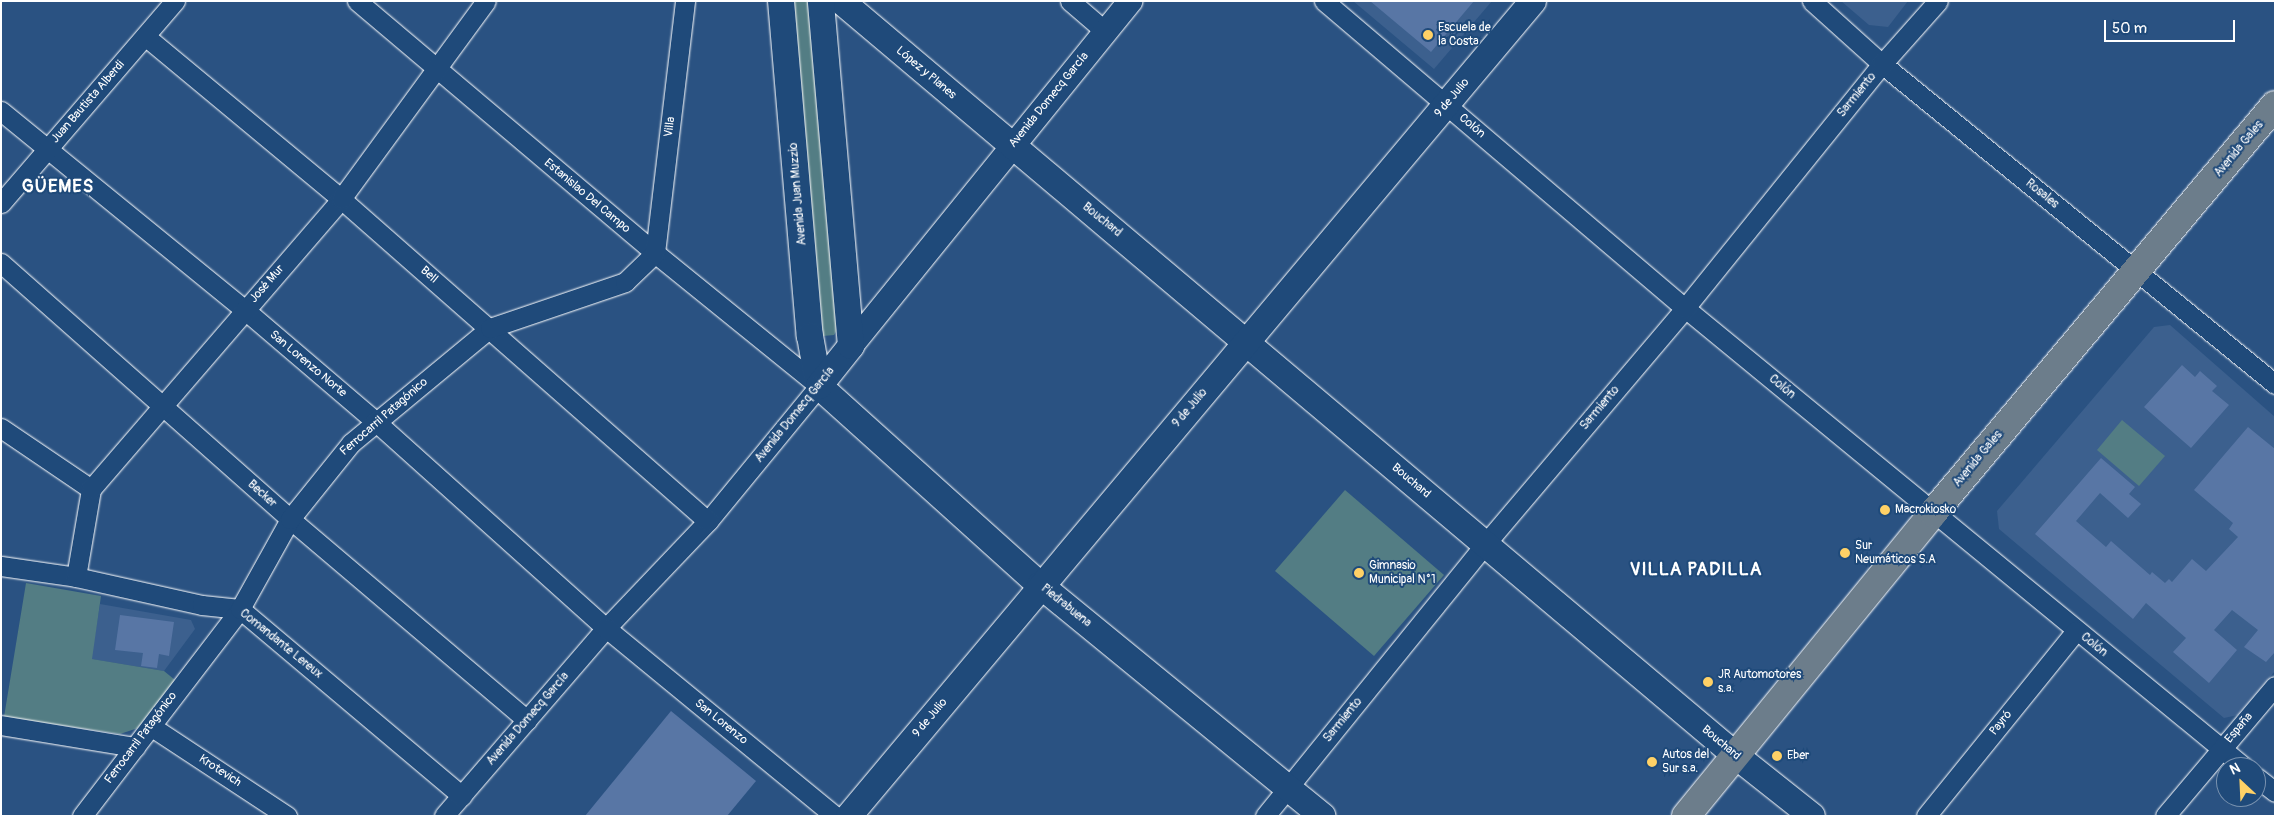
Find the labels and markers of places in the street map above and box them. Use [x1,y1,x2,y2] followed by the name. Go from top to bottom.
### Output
[1438,21,1491,49] place label: Escuela de la Costa
[1422,29,1434,41] marker: Escuela de la Costa
[1895,503,1956,517] place label: Macrokiosko
[1879,504,1891,516] marker: Macrokiosko
[1855,539,1936,567] place label: Sur Neumáticos S.A
[1839,547,1851,559] marker: Sur Neumáticos S.A
[1369,559,1436,587] place label: Gimnasio Municipal N°1
[1353,567,1365,579] marker: Gimnasio Municipal N°1
[1718,668,1801,696] place label: JR Automotores s.a.
[1702,676,1714,688] marker: JR Automotores s.a.
[1662,748,1709,776] place label: Autos del Sur s.a.
[1787,749,1809,763] place label: Eber
[1771,750,1783,762] marker: Eber
[1646,756,1658,768] marker: Autos del Sur s.a.

